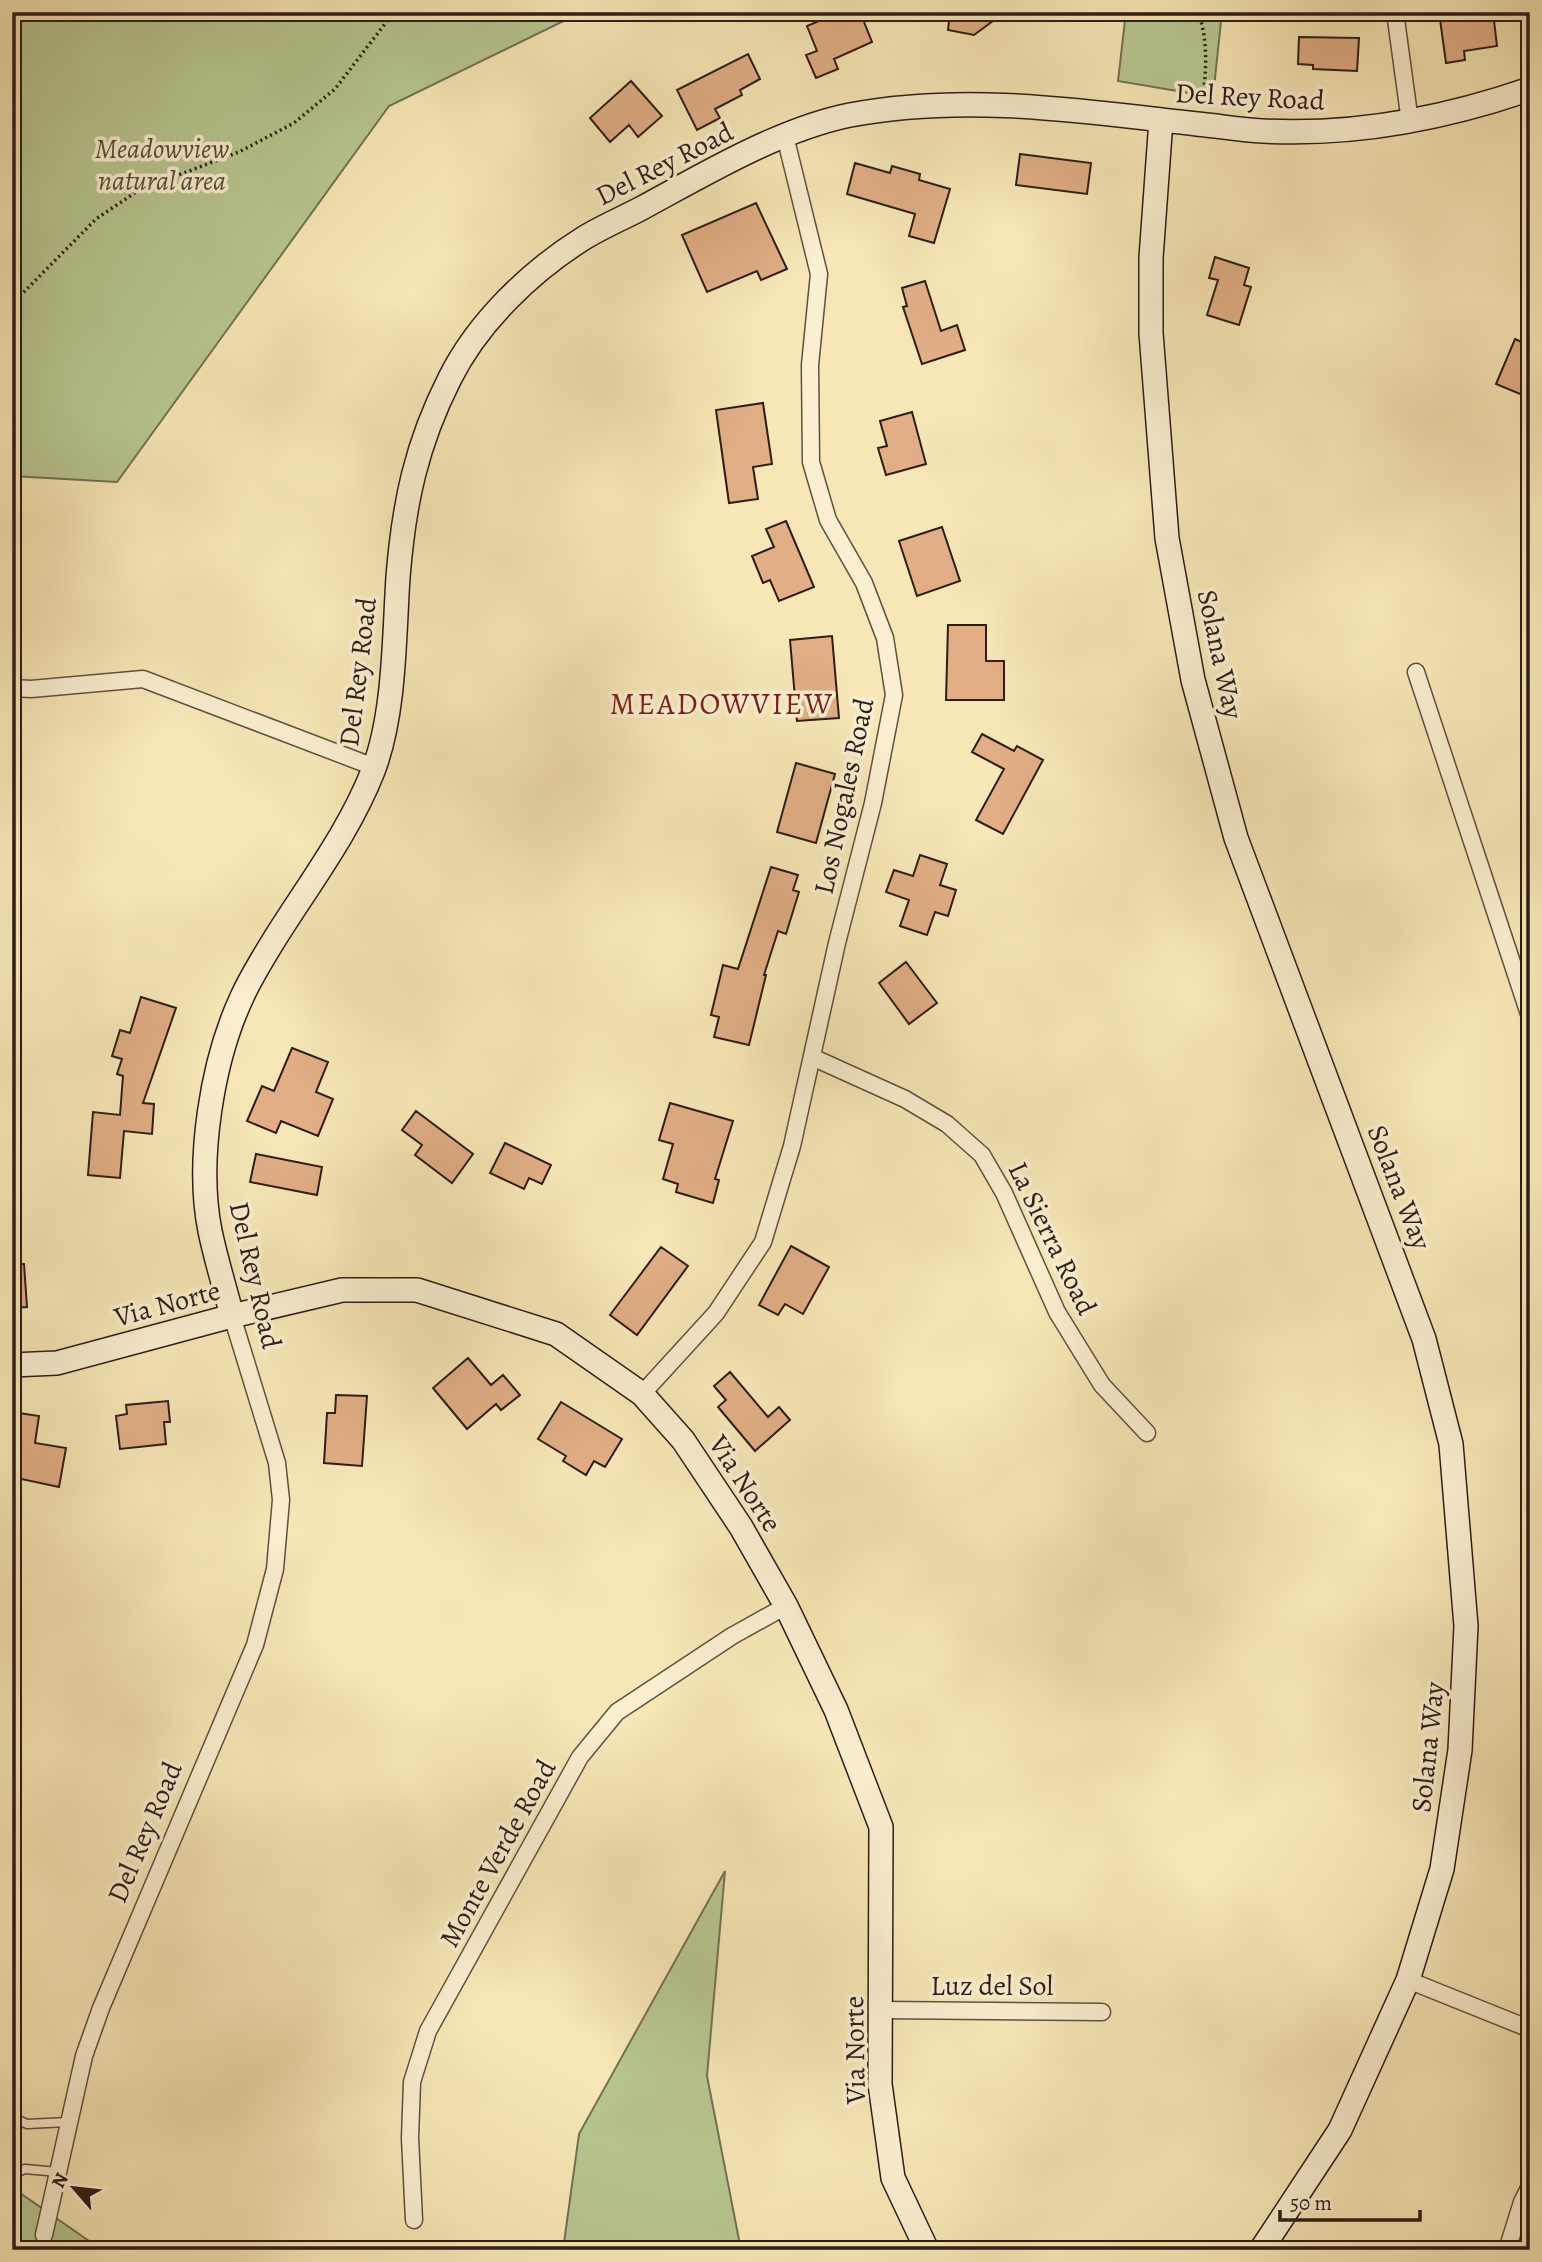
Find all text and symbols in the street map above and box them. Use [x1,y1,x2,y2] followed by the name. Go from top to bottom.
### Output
[1174,74,1327,120] street label: Del Rey Road
[589,113,741,215] street label: Del Rey Road
[95,130,229,200] park label: Meadowview natural area
[1188,586,1252,723] street label: Solana Way
[330,595,386,749] street label: Del Rey Road
[610,684,834,724] district label: MEADOWVIEW
[805,694,884,898] street label: Los Nogales Road
[1358,1119,1440,1256] street label: Solana Way
[999,1156,1106,1322] street label: La Sierra Road
[220,1198,291,1353] street label: Del Rey Road
[109,1272,225,1337] street label: Via Norte
[699,1427,791,1539] street label: Via Norte
[1402,1680,1454,1814] street label: Solana Way
[431,1752,566,1954] street label: Monte Verde Road
[98,1755,192,1909] street label: Del Rey Road
[931,1967,1054,2005] street label: Luz del Sol
[835,1995,875,2106] street label: Via Norte
[38,2154,108,2224] north arrow
[45,2168,75,2193] text: N
[1280,2178,1420,2222] scale bar
[1290,2189,1332,2217] text: 50 m

